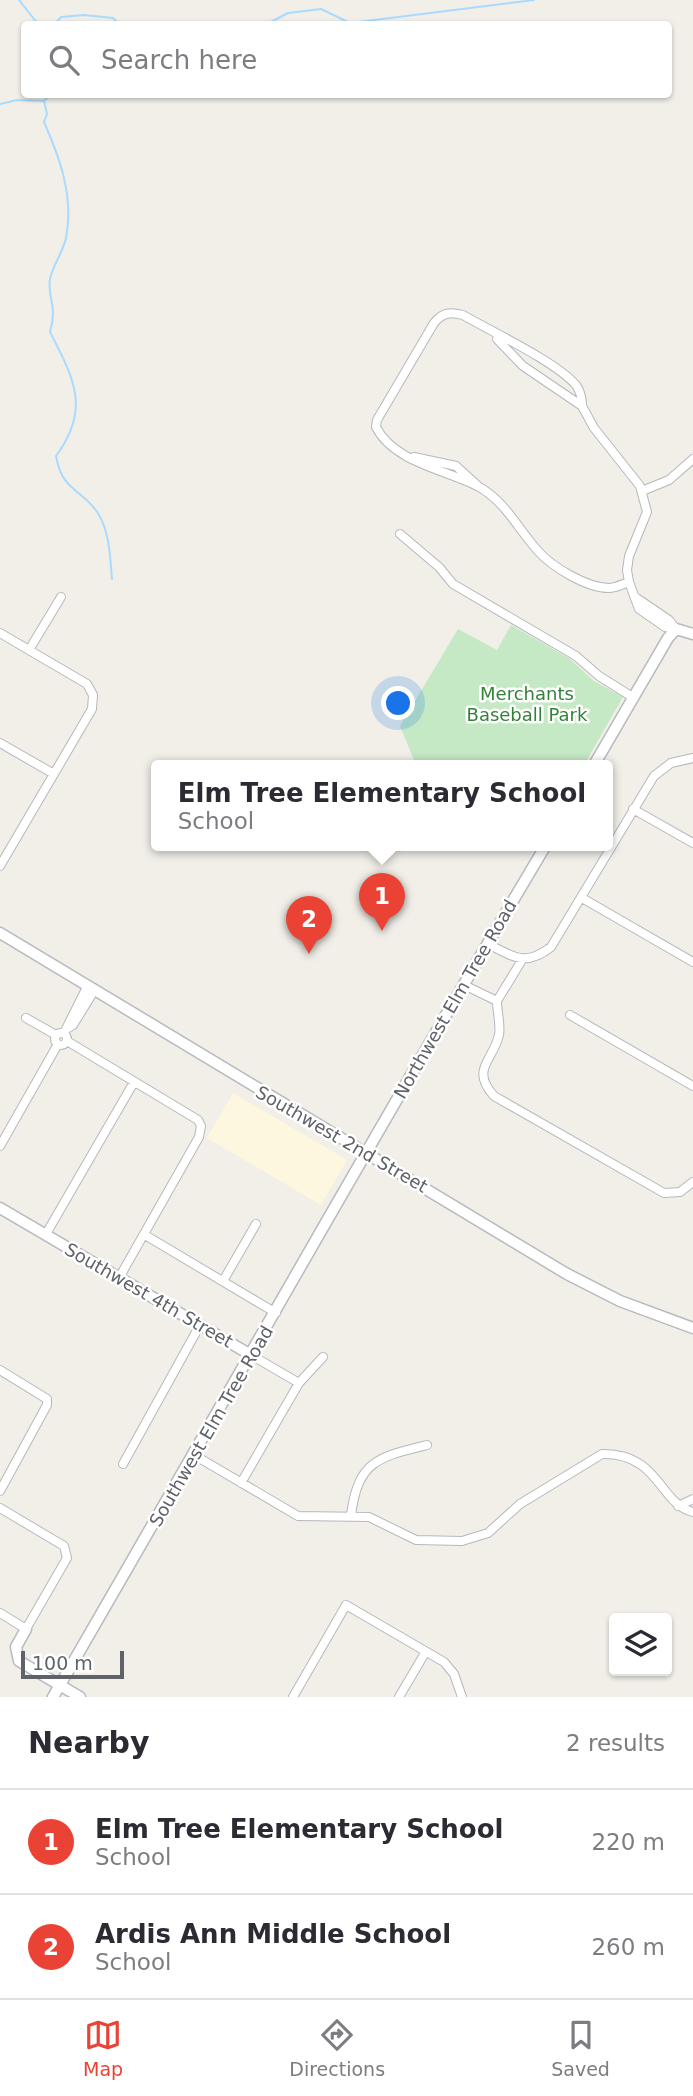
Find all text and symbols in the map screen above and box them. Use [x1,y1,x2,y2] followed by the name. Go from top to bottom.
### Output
[21,21,672,98] search box
[45,41,83,79] icon: search
[101,45,257,75] text: Search here
[467,683,588,725] park label: Merchants Baseball Park
[381,686,415,720] your location
[151,760,613,851] popup
[178,778,586,808] text: Elm Tree Elementary School
[178,808,254,834] text: School
[359,873,405,931] pin: 1
[286,896,332,954] pin: 2
[389,896,521,1102] street label: Northwest Elm Tree Road
[252,1081,432,1197] street label: Southwest 2nd Street
[61,1238,237,1352] street label: Southwest 4th Street
[145,1322,277,1530] street label: Southwest Elm Tree Road
[609,1613,672,1676] map controls
[609,1613,672,1676] button: layers
[21,1648,124,1680] scale bar
[32,1652,93,1674] text: 100 m
[28,1725,150,1760] text: Nearby
[566,1730,665,1756] text: 2 results
[95,1814,503,1844] text: Elm Tree Elementary School
[43,1829,59,1855] text: 1
[591,1829,665,1855] text: 220 m
[95,1844,171,1870] text: School
[95,1919,451,1949] text: Ardis Ann Middle School
[43,1934,59,1960] text: 2
[591,1934,665,1960] text: 260 m
[95,1949,171,1975] text: School
[83,2016,123,2080] tab: Map
[289,2016,385,2080] tab: Directions
[551,2016,610,2080] tab: Saved

